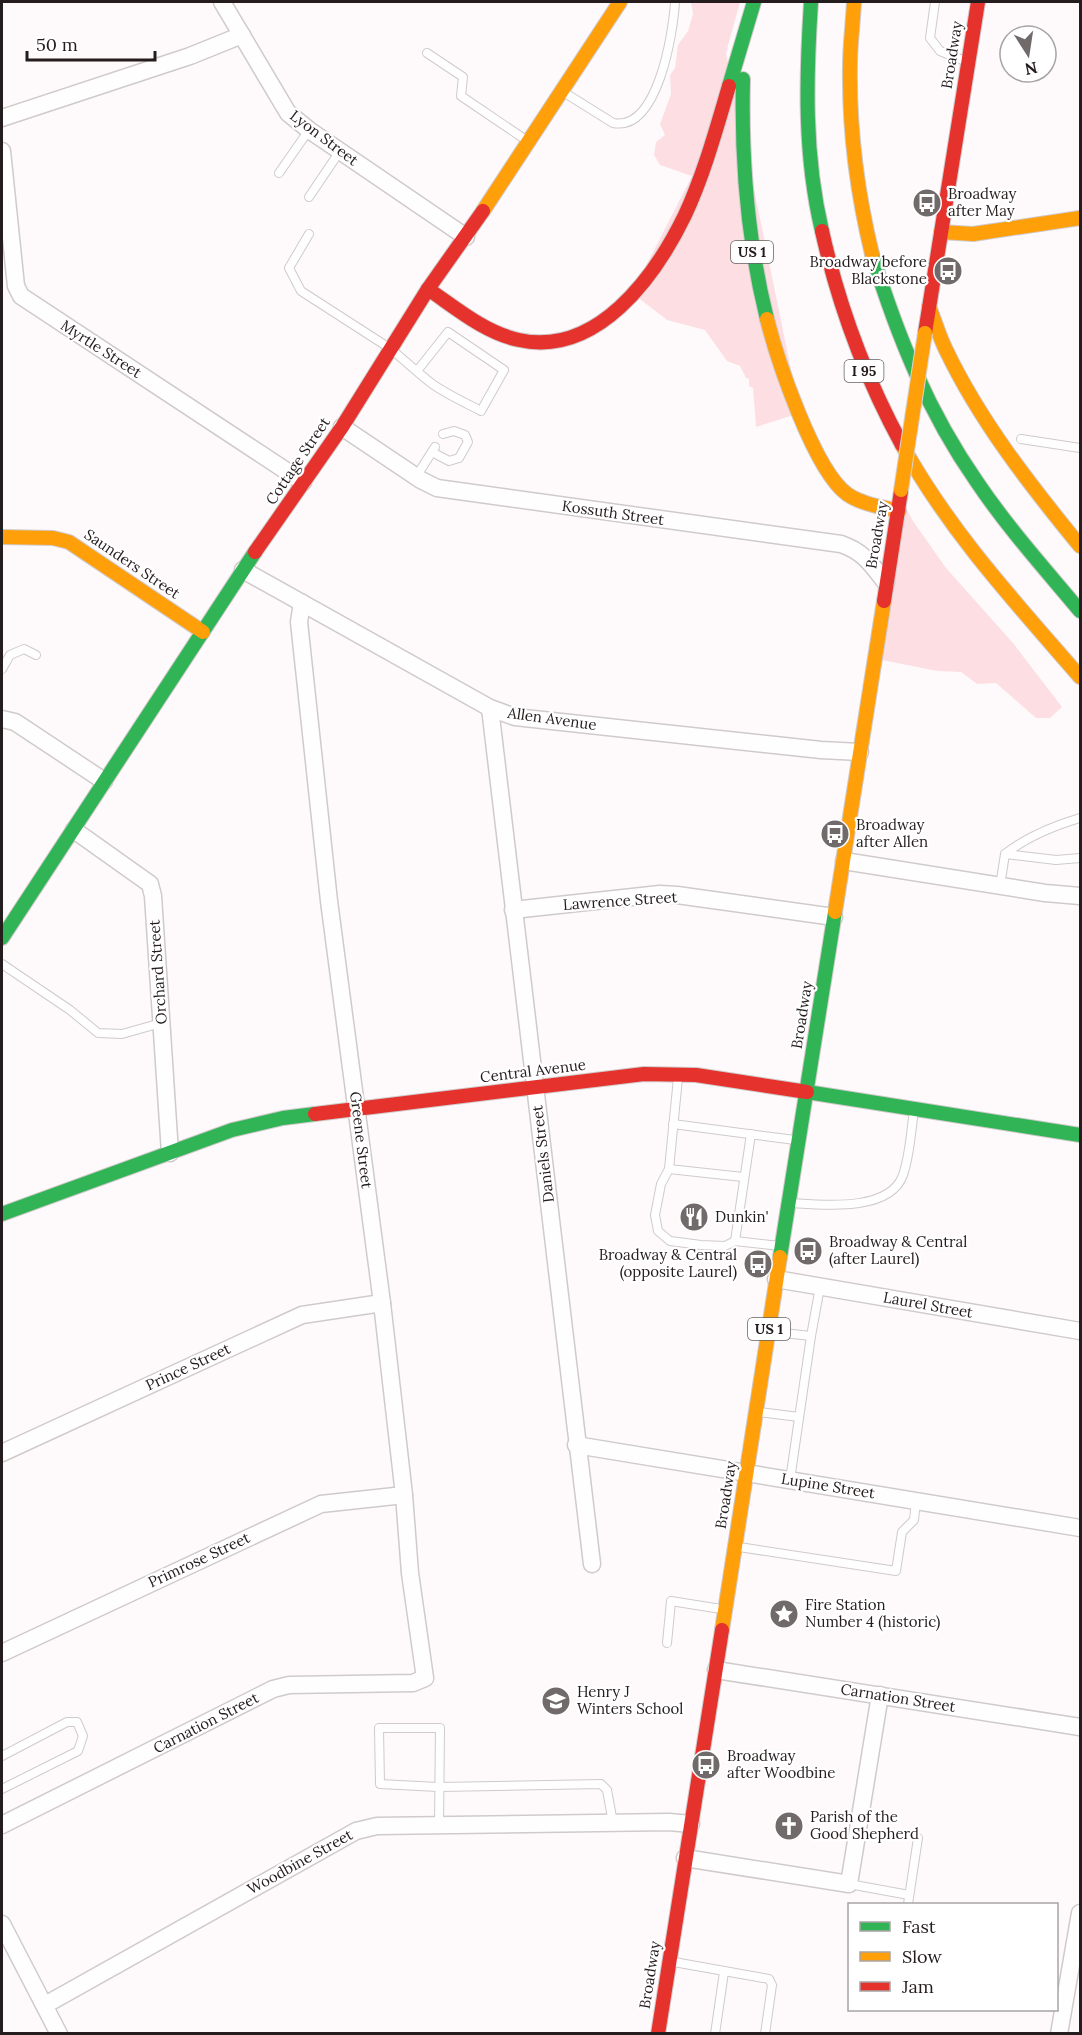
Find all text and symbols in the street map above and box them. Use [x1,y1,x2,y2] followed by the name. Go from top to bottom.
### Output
[937,20,966,90] street label: Broadway
[27,24,154,62] scale bar
[998,24,1058,84] north arrow
[36,33,78,56] text: 50 m
[1023,58,1039,80] text: N
[286,106,362,170] street label: Lyon Street
[948,184,1016,220] place label: Broadway after May
[911,187,943,219] bus stop icon: Broadway after May
[731,241,773,263] road number: US 1
[810,252,927,288] place label: Broadway before Blackstone
[932,255,964,287] bus stop icon: Broadway before Blackstone
[57,315,145,382] street label: Myrtle Street
[844,360,884,382] road number: I 95
[261,413,334,508] street label: Cottage Street
[561,496,666,529] street label: Kossuth Street
[861,500,892,570] street label: Broadway
[81,525,184,603] street label: Saunders Street
[505,703,598,734] street label: Allen Avenue
[856,815,928,851] place label: Broadway after Allen
[819,818,851,850] bus stop icon: Broadway after Allen
[562,887,678,914] street label: Lawrence Street
[144,919,171,1025] street label: Orchard Street
[787,980,816,1050] street label: Broadway
[479,1055,587,1086] street label: Central Avenue
[346,1090,377,1190] street label: Greene Street
[527,1104,558,1204] street label: Daniels Street
[678,1201,710,1233] restaurant icon: Dunkin'
[715,1207,769,1226] place label: Dunkin'
[829,1232,967,1269] place label: Broadway & Central (after Laurel)
[792,1235,824,1267] bus stop icon: Broadway & Central (after Laurel)
[599,1245,737,1282] place label: Broadway & Central (opposite Laurel)
[742,1248,774,1280] bus stop icon: Broadway & Central (opposite Laurel)
[882,1287,975,1322] street label: Laurel Street
[748,1318,790,1340] road number: US 1
[142,1339,233,1394] street label: Prince Street
[711,1460,740,1530] street label: Broadway
[780,1469,876,1502] street label: Lupine Street
[145,1528,253,1591] street label: Primrose Street
[805,1595,941,1632] place label: Fire Station Number 4 (historic)
[768,1598,800,1630] place icon: Fire Station Number 4 (historic)
[839,1679,957,1716] street label: Carnation Street
[577,1682,683,1718] place label: Henry J Winters School
[540,1685,572,1717] school or university icon: Henry J Winters School
[150,1688,262,1757] street label: Carnation Street
[727,1746,835,1782] place label: Broadway after Woodbine
[690,1749,722,1781] bus stop icon: Broadway after Woodbine
[810,1807,919,1843] place label: Parish of the Good Shepherd
[773,1810,805,1842] church icon: Parish of the Good Shepherd
[244,1825,356,1898] street label: Woodbine Street
[848,1903,1058,2011] legend
[902,1915,936,1938] text: Fast
[635,1940,664,2010] street label: Broadway
[902,1945,942,1968] text: Slow
[901,1975,934,1998] text: Jam

